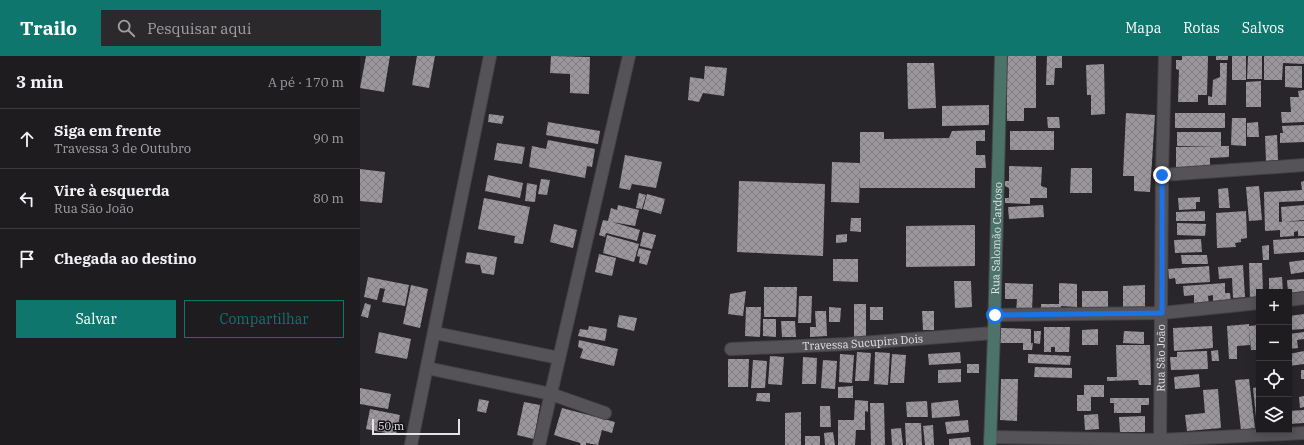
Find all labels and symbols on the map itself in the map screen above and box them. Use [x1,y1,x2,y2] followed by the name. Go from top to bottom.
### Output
[1153,166,1171,184] route end
[988,182,1005,294] street label: Rua Salomão Cardoso
[986,306,1004,324] route start
[1153,324,1168,392] street label: Rua São João
[802,331,924,353] street label: Travessa Sucupira Dois
[372,417,460,436] scale bar

